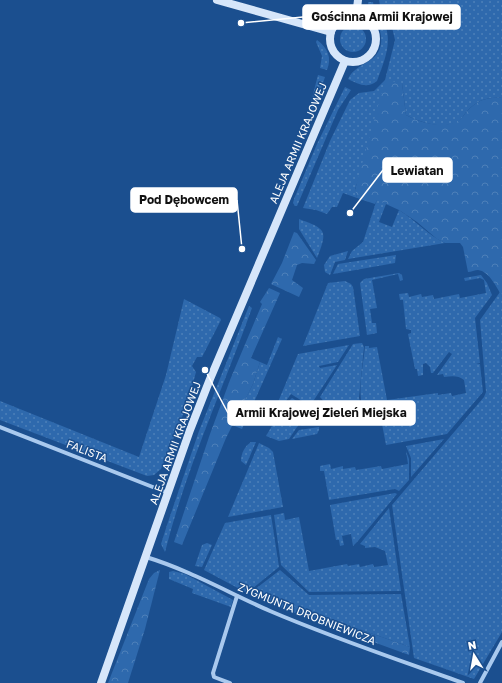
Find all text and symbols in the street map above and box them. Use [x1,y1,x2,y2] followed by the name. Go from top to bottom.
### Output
[303,5,460,29] callout: Gościnna Armii Krajowej
[311,9,453,24] text: Gościnna Armii Krajowej
[266,80,329,205] street label: ALEJA ARMII KRAJOWEJ
[383,158,452,182] callout: Lewiatan
[390,163,444,178] text: Lewiatan
[131,188,237,212] callout: Pod Dębowcem
[139,192,229,207] text: Pod Dębowcem
[146,379,203,506] street label: ALEJA ARMII KRAJOWEJ
[228,401,415,425] callout: Armii Krajowej Zieleń Miejska
[235,405,407,420] text: Armii Krajowej Zieleń Miejska
[65,437,110,465] street label: FALISTA
[236,580,379,647] street label: ZYGMUNTA DROBNIEWICZA
[454,635,494,675] north arrow
[467,638,477,652] text: N

